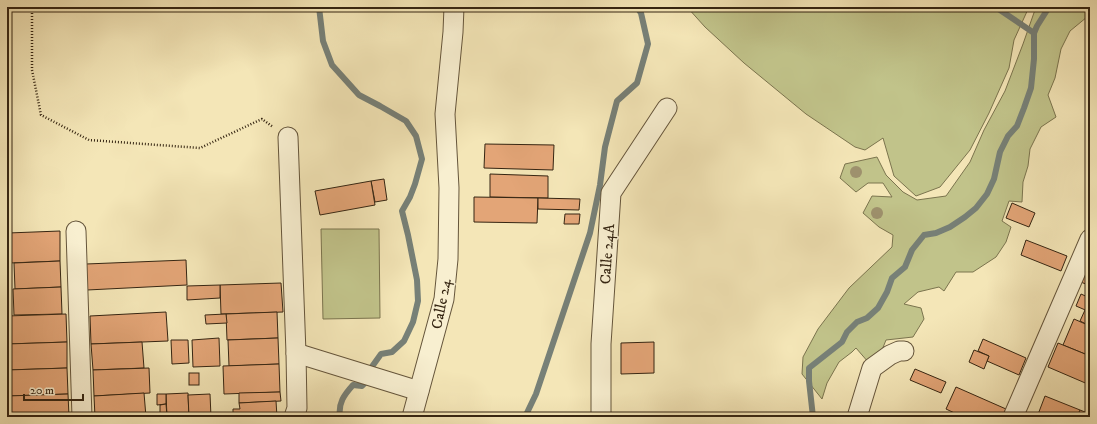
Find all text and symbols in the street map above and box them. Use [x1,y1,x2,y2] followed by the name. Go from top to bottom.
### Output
[596,223,619,285] street label: Calle 24A
[427,277,456,331] street label: Calle 24
[24,376,83,402] scale bar
[30,383,54,398] text: 20 m

